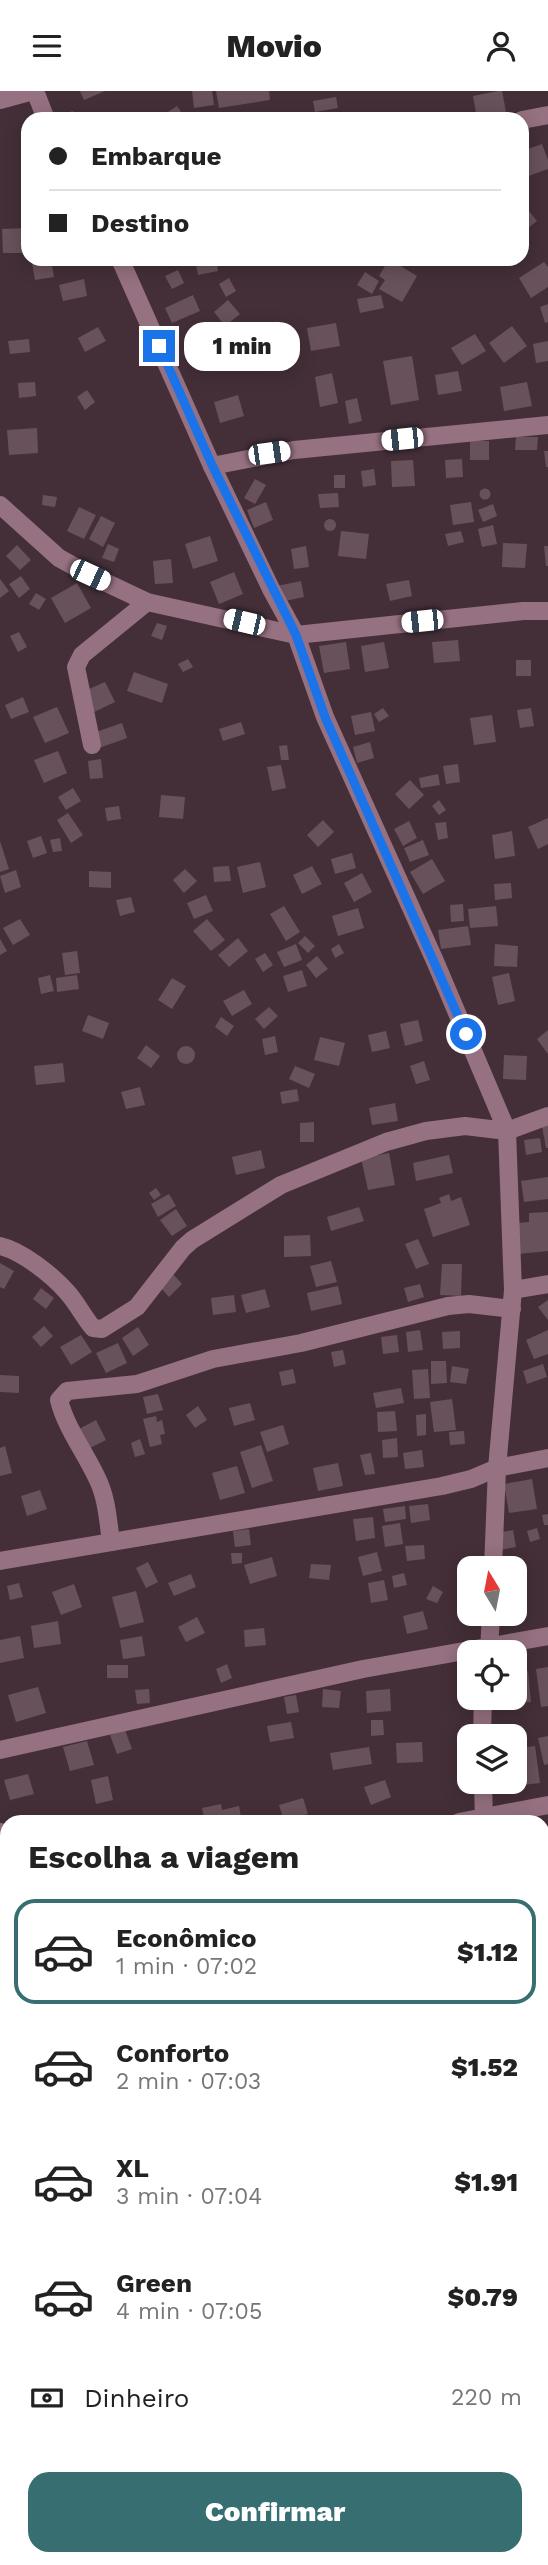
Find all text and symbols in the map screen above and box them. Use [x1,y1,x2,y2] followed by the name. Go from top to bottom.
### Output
[28,27,66,65] icon: menu
[226,27,322,65] text: Movio
[482,27,520,65] icon: person
[91,141,222,171] text: Embarque
[91,208,189,238] text: Destino
[184,321,299,371] callout: 1 min
[143,330,175,362] route end
[212,333,272,360] text: 1 min
[381,426,424,452] car
[247,440,292,466] car
[67,557,114,593] car
[222,607,267,637] car
[401,608,444,634] car
[450,1018,482,1050] route start
[457,1556,527,1626] north arrow
[457,1556,527,1794] map controls
[457,1640,527,1710] button: locate
[457,1724,527,1794] button: layers
[28,1838,299,1876] text: Escolha a viagem
[32,1920,95,1983] icon: car
[116,1923,257,1953] text: Econômico
[457,1937,518,1967] text: $1.12
[116,1953,257,1980] text: 1 min · 07:02
[32,2035,95,2098] icon: car
[116,2038,229,2068] text: Conforto
[451,2052,518,2082] text: $1.52
[116,2068,261,2095] text: 2 min · 07:03
[32,2150,95,2213] icon: car
[116,2153,149,2183] text: XL
[454,2167,518,2197] text: $1.91
[116,2183,262,2210] text: 3 min · 07:04
[32,2265,95,2328] icon: car
[116,2268,192,2298] text: Green
[447,2282,518,2312] text: $0.79
[116,2298,262,2325] text: 4 min · 07:05
[28,2379,66,2417] icon: cash
[84,2383,189,2413] text: Dinheiro
[451,2384,522,2411] text: 220 m
[28,2472,522,2552] button: Confirmar

